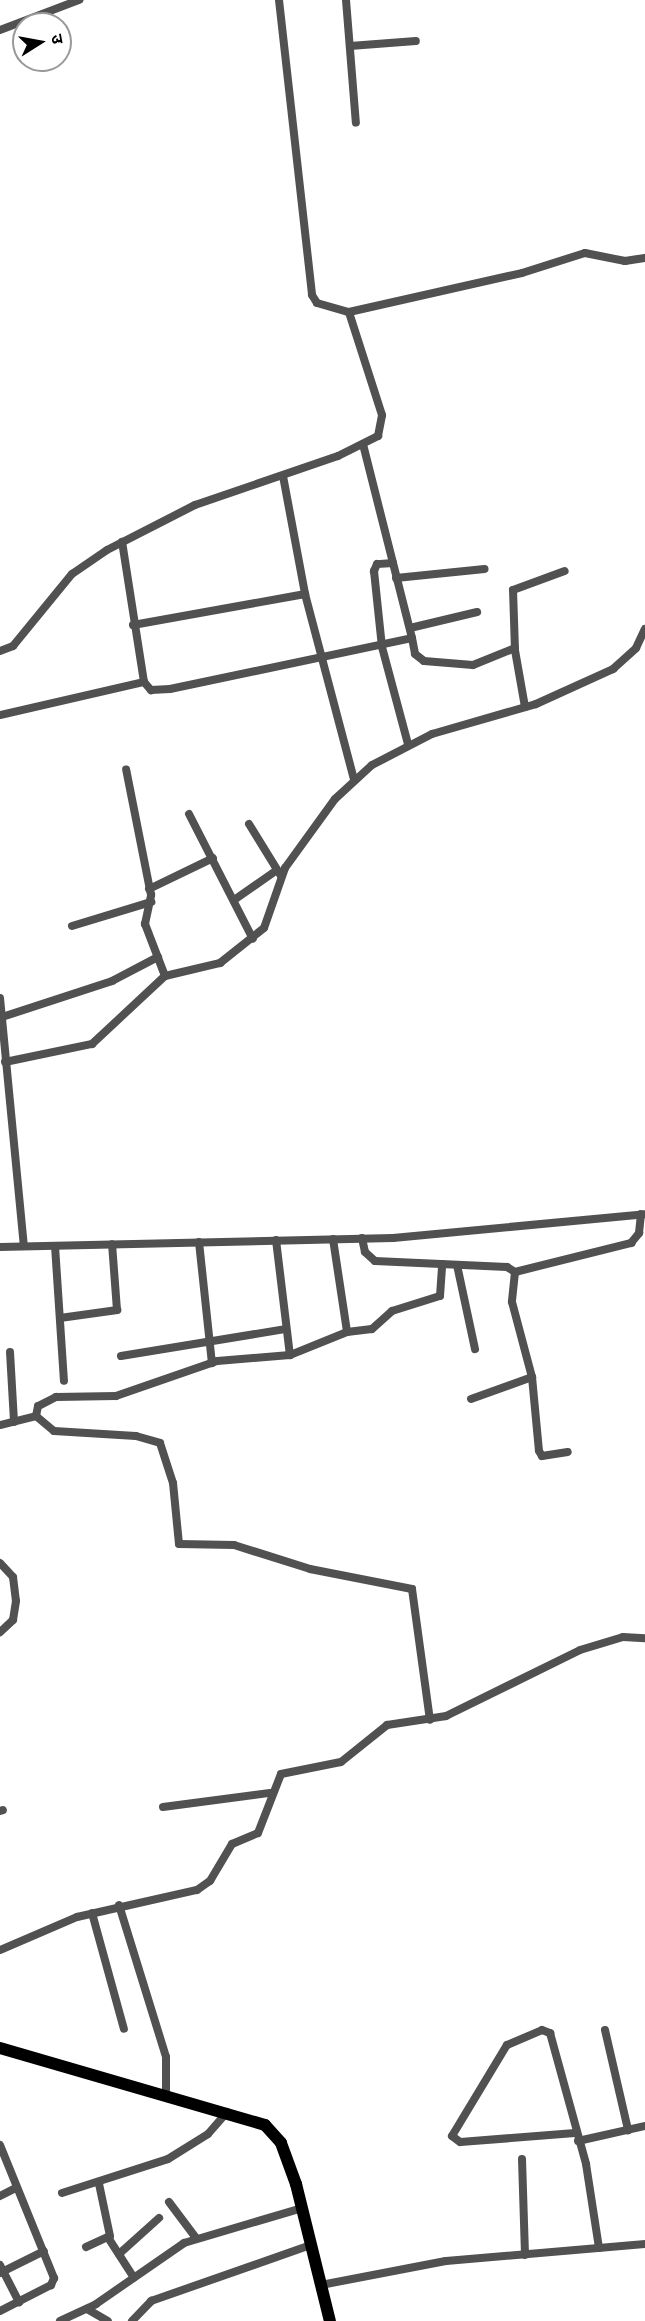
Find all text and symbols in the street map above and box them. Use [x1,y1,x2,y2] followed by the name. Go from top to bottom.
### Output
[12,12,72,72] north arrow
[47,32,68,45] text: उ

